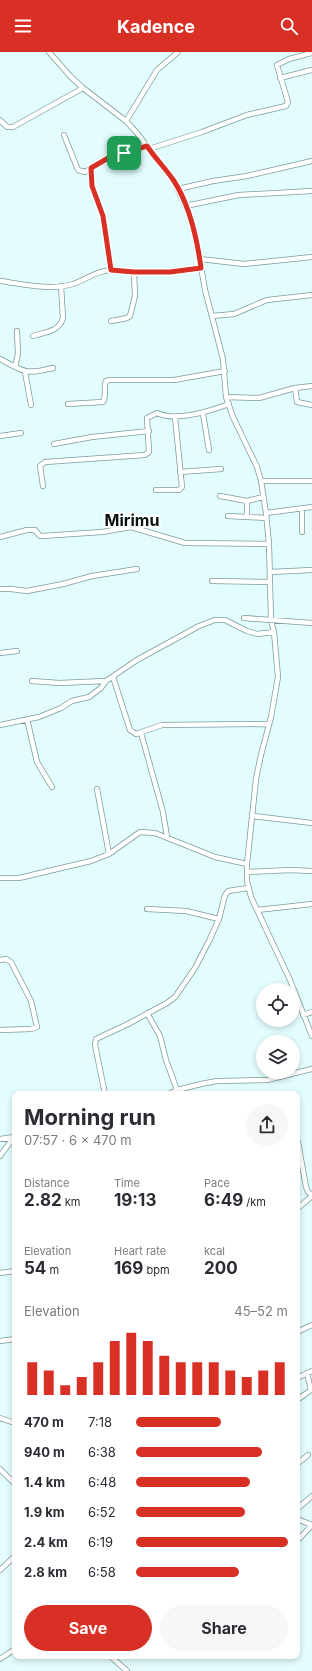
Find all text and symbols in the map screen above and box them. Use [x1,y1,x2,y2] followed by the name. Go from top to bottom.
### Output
[12,15,34,37] icon: menu
[278,15,300,37] icon: search
[117,16,195,37] text: Kadence
[107,136,141,170] pin
[113,142,135,164] icon: arrive
[105,510,159,530] district label: Mirimu
[256,983,300,1079] map controls
[256,983,300,1027] button: locate
[256,1035,300,1079] button: layers
[24,1104,156,1130] text: Morning run
[246,1104,288,1146] button: share
[24,1132,132,1148] text: 07:57 · 6 × 470 m
[24,1176,69,1190] text: Distance
[114,1176,140,1190] text: Time
[204,1176,230,1190] text: Pace
[24,1190,62,1210] text: 2.82
[114,1190,156,1210] text: 19:13
[204,1190,243,1210] text: 6:49
[62,1195,80,1209] text: km
[243,1195,266,1209] text: /km
[24,1244,71,1258] text: Elevation
[114,1244,166,1258] text: Heart rate
[204,1244,225,1258] text: kcal
[24,1258,46,1278] text: 54
[114,1258,143,1278] text: 169
[204,1258,238,1278] text: 200
[46,1263,59,1277] text: m
[143,1263,170,1277] text: bpm
[24,1303,80,1319] text: Elevation
[234,1303,288,1319] text: 45–52 m
[24,1414,64,1430] text: 470 m
[88,1414,112,1430] text: 7:18
[24,1444,65,1460] text: 940 m
[88,1444,116,1460] text: 6:38
[24,1474,65,1490] text: 1.4 km
[88,1474,116,1490] text: 6:48
[24,1504,65,1520] text: 1.9 km
[88,1504,116,1520] text: 6:52
[24,1534,68,1550] text: 2.4 km
[88,1534,113,1550] text: 6:19
[24,1564,67,1580] text: 2.8 km
[88,1564,116,1580] text: 6:58
[24,1605,152,1651] button: Save
[160,1605,288,1651] button: Share

